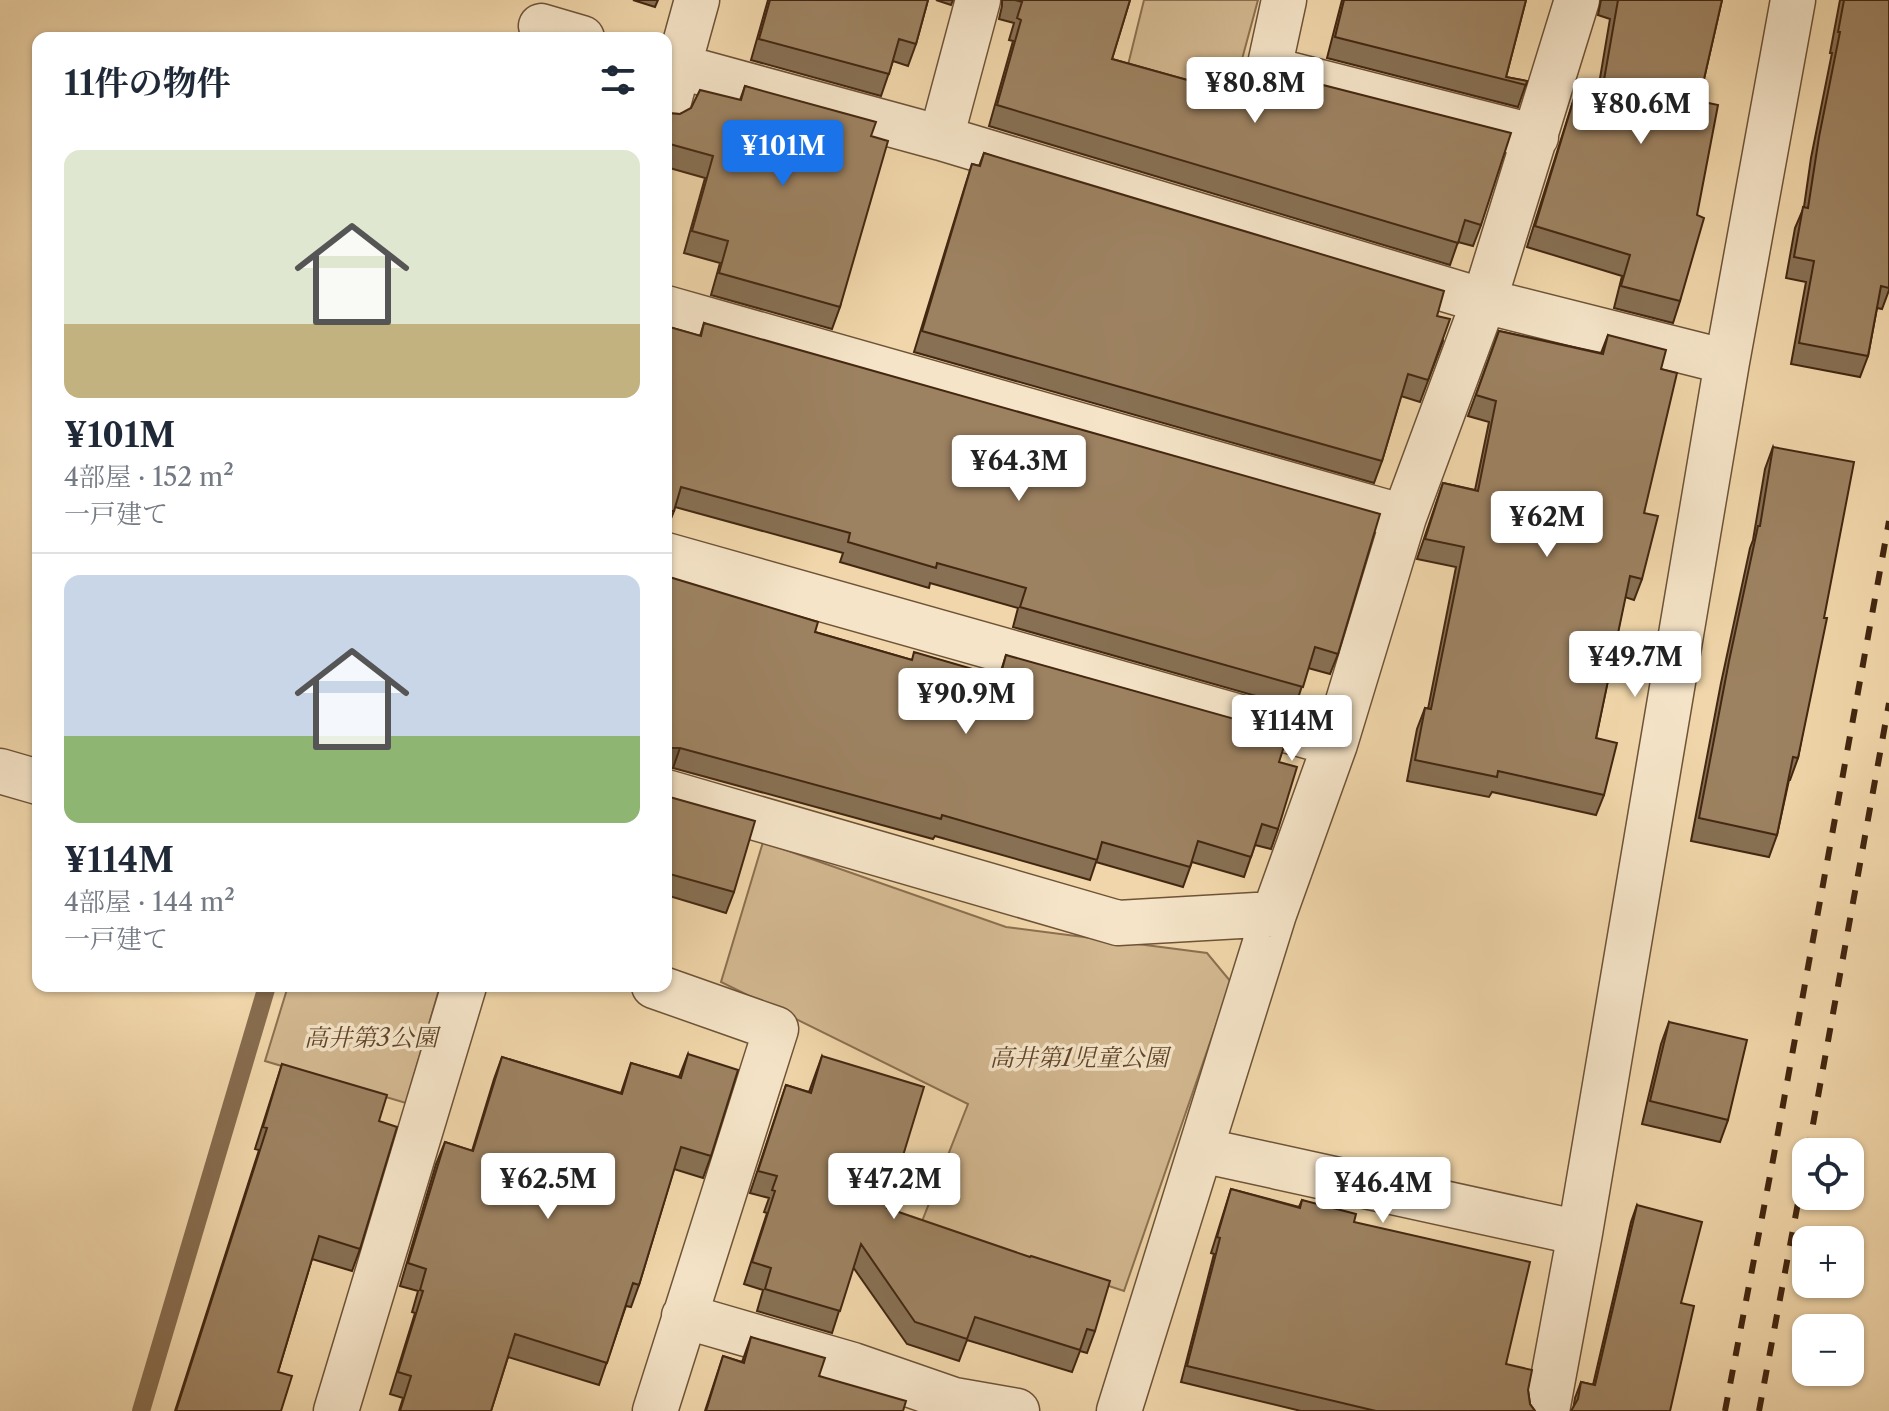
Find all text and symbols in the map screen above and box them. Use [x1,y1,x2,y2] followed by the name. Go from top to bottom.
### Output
[1190,57,1320,125] pin: ¥80.8M
[596,58,640,102] icon: filters
[64,62,231,104] text: 11件の物件
[1205,67,1305,99] text: ¥80.8M
[1576,78,1706,146] pin: ¥80.6M
[1591,88,1691,120] text: ¥80.6M
[727,120,839,188] pin: ¥101M
[740,130,826,162] text: ¥101M
[280,202,424,346] icon: home
[64,414,175,456] text: ¥101M
[954,435,1084,503] pin: ¥64.3M
[970,445,1068,477] text: ¥64.3M
[64,461,234,493] text: 4部屋 · 152 m²
[1500,491,1594,559] pin: ¥62M
[64,498,168,530] text: 一戸建て
[1509,501,1585,533] text: ¥62M
[280,627,424,771] icon: home
[1570,631,1700,699] pin: ¥49.7M
[1587,641,1683,673] text: ¥49.7M
[901,668,1031,736] pin: ¥90.9M
[916,678,1016,710] text: ¥90.9M
[1236,695,1348,763] pin: ¥114M
[1250,705,1334,737] text: ¥114M
[64,839,174,881] text: ¥114M
[64,886,235,918] text: 4部屋 · 144 m²
[64,923,168,955] text: 一戸建て
[304,1023,442,1052] park label: 高井第3公園
[990,1043,1172,1072] park label: 高井第1児童公園
[1792,1138,1864,1386] map controls
[1792,1138,1864,1210] button: locate
[483,1153,613,1221] pin: ¥62.5M
[829,1153,959,1221] pin: ¥47.2M
[1318,1157,1448,1225] pin: ¥46.4M
[499,1163,597,1195] text: ¥62.5M
[846,1163,942,1195] text: ¥47.2M
[1334,1167,1432,1199] text: ¥46.4M
[1792,1226,1864,1298] button: +
[1792,1314,1864,1386] button: −

